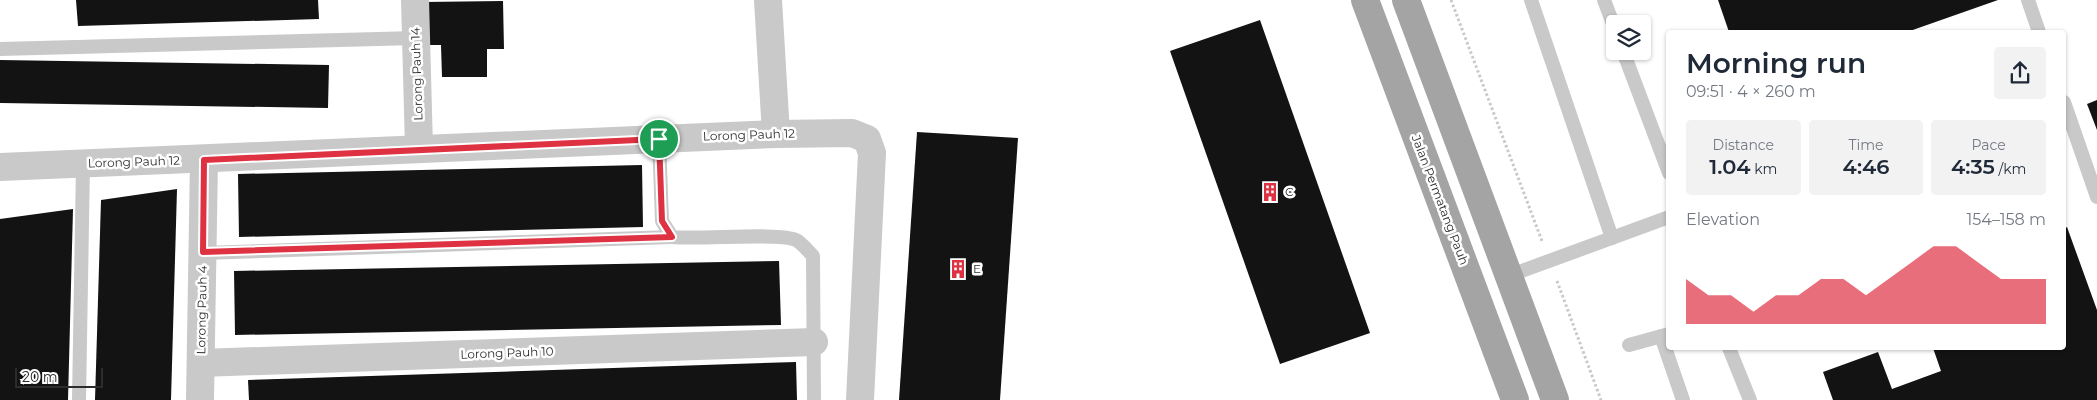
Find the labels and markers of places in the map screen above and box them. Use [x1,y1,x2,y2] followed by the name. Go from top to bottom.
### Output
[638,118,680,160] pin
[1259,181,1281,203] building icon: C
[1285,184,1294,199] place label: C
[947,258,969,280] building icon: E
[973,261,981,276] place label: E

